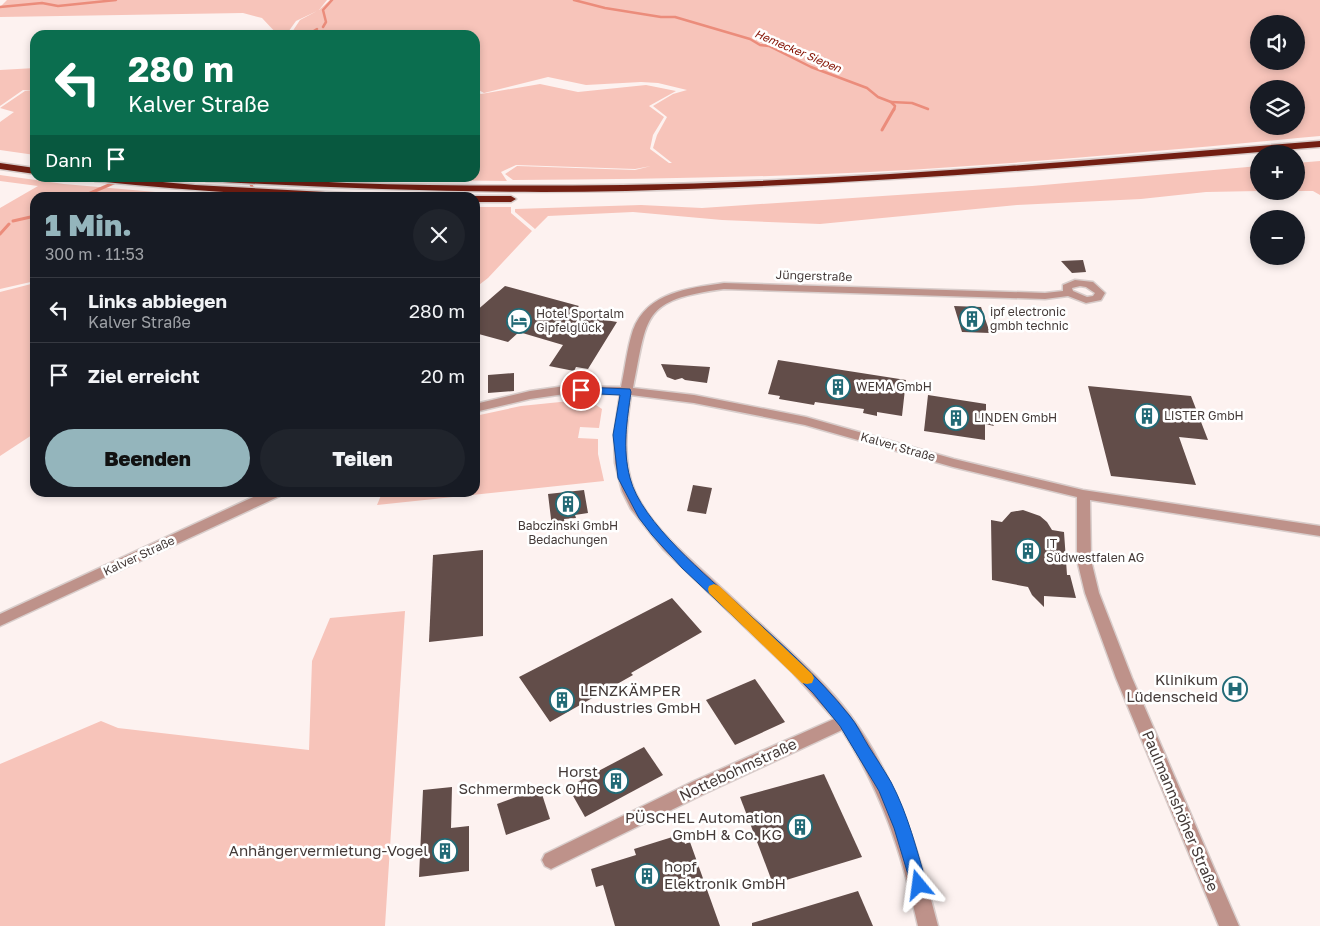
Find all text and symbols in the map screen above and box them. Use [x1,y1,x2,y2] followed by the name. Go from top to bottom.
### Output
[1250,15,1305,265] map controls
[1250,15,1305,70] button: sound
[753,26,844,76] water label: Hemecker Siepen
[128,48,234,90] text: 280 m
[45,50,110,115] icon: left
[1250,80,1305,135] button: layers
[128,90,269,117] text: Kalver Straße
[102,145,130,173] icon: arrive
[1250,145,1305,200] button: +
[45,148,92,171] text: Dann
[45,207,132,243] text: 1 Min.
[413,209,465,261] button: close
[1250,210,1305,265] button: −
[45,244,144,264] text: 300 m · 11:53
[775,267,853,284] street label: Jüngerstraße
[88,289,227,312] text: Links abbiegen
[45,296,73,324] icon: left
[409,299,465,322] text: 280 m
[990,304,1069,333] place label: ipf electronic gmbh technic
[536,306,624,335] place label: Hotel Sportalm Gipfelglück
[959,306,985,332] building icon: ipf electronic gmbh technic
[506,308,532,334] hotel icon: Hotel Sportalm Gipfelglück
[88,312,191,332] text: Kalver Straße
[45,361,73,389] icon: arrive
[88,364,200,387] text: Ziel erreicht
[421,364,465,387] text: 20 m
[560,369,602,411] pin
[825,374,851,400] building icon: WEMA GmbH
[567,376,595,404] icon: arrive
[856,379,932,394] place label: WEMA GmbH
[1134,403,1160,429] building icon: LISTER GmbH
[943,405,969,431] building icon: LINDEN GmbH
[1164,408,1244,423] place label: LISTER GmbH
[974,410,1057,425] place label: LINDEN GmbH
[45,429,250,487] button: Beenden
[260,429,465,487] button: Teilen
[859,429,937,464] street label: Kalver Straße
[555,491,581,517] building icon: Babczinski GmbH Bedachungen
[518,518,618,547] place label: Babczinski GmbH Bedachungen
[101,532,177,579] street label: Kalver Straße
[1046,536,1144,565] place label: IT Südwestfalen AG
[1015,538,1041,564] building icon: IT Südwestfalen AG
[1126,670,1218,705] place label: Klinikum Lüdenscheid
[1222,676,1248,702] hospital icon: Klinikum Lüdenscheid
[580,681,701,716] place label: LENZKÄMPER Industries GmbH
[549,687,575,713] building icon: LENZKÄMPER Industries GmbH
[1139,728,1223,894] street label: Paulmannshöher Straße
[676,734,799,804] street label: Nottebohmstraße
[458,762,598,797] place label: Horst Schmermbeck OHG
[603,768,629,794] building icon: Horst Schmermbeck OHG
[625,808,782,843] place label: PÜSCHEL Automation GmbH & Co. KG
[787,814,813,840] building icon: PÜSCHEL Automation GmbH & Co. KG
[432,838,458,864] building icon: Anhängervermietung-Vogel
[229,841,428,859] place label: Anhängervermietung-Vogel
[664,857,786,892] place label: hopf Elektronik GmbH
[892,858,944,910] position arrow
[634,863,660,889] building icon: hopf Elektronik GmbH

